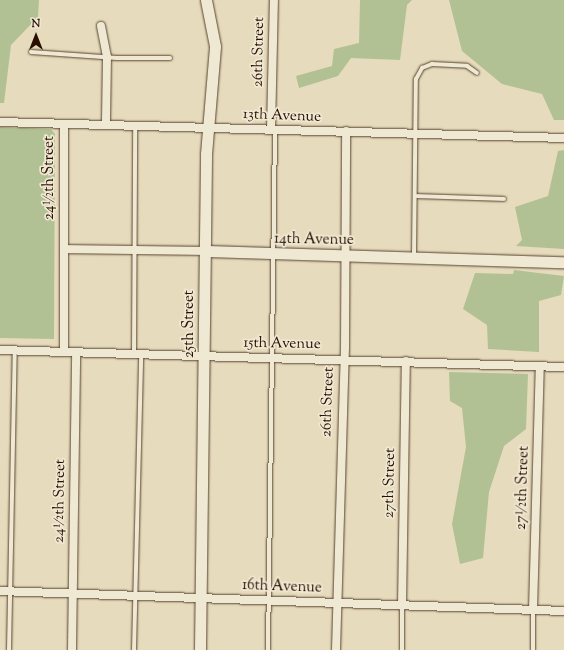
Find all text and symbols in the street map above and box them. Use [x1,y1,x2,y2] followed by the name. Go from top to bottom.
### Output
[16,16,56,56] north arrow
[32,16,40,32] text: N
[249,17,269,87] street label: 26th Street
[243,106,321,126] street label: 13th Avenue
[41,136,59,220] street label: 24½th Street
[274,230,354,250] street label: 14th Avenue
[181,290,199,358] street label: 25th Street
[243,334,321,354] street label: 15th Avenue
[318,367,338,437] street label: 26th Street
[513,446,533,530] street label: 27½th Street
[380,448,400,518] street label: 27th Street
[50,459,70,543] street label: 24½th Street
[242,577,322,597] street label: 16th Avenue

